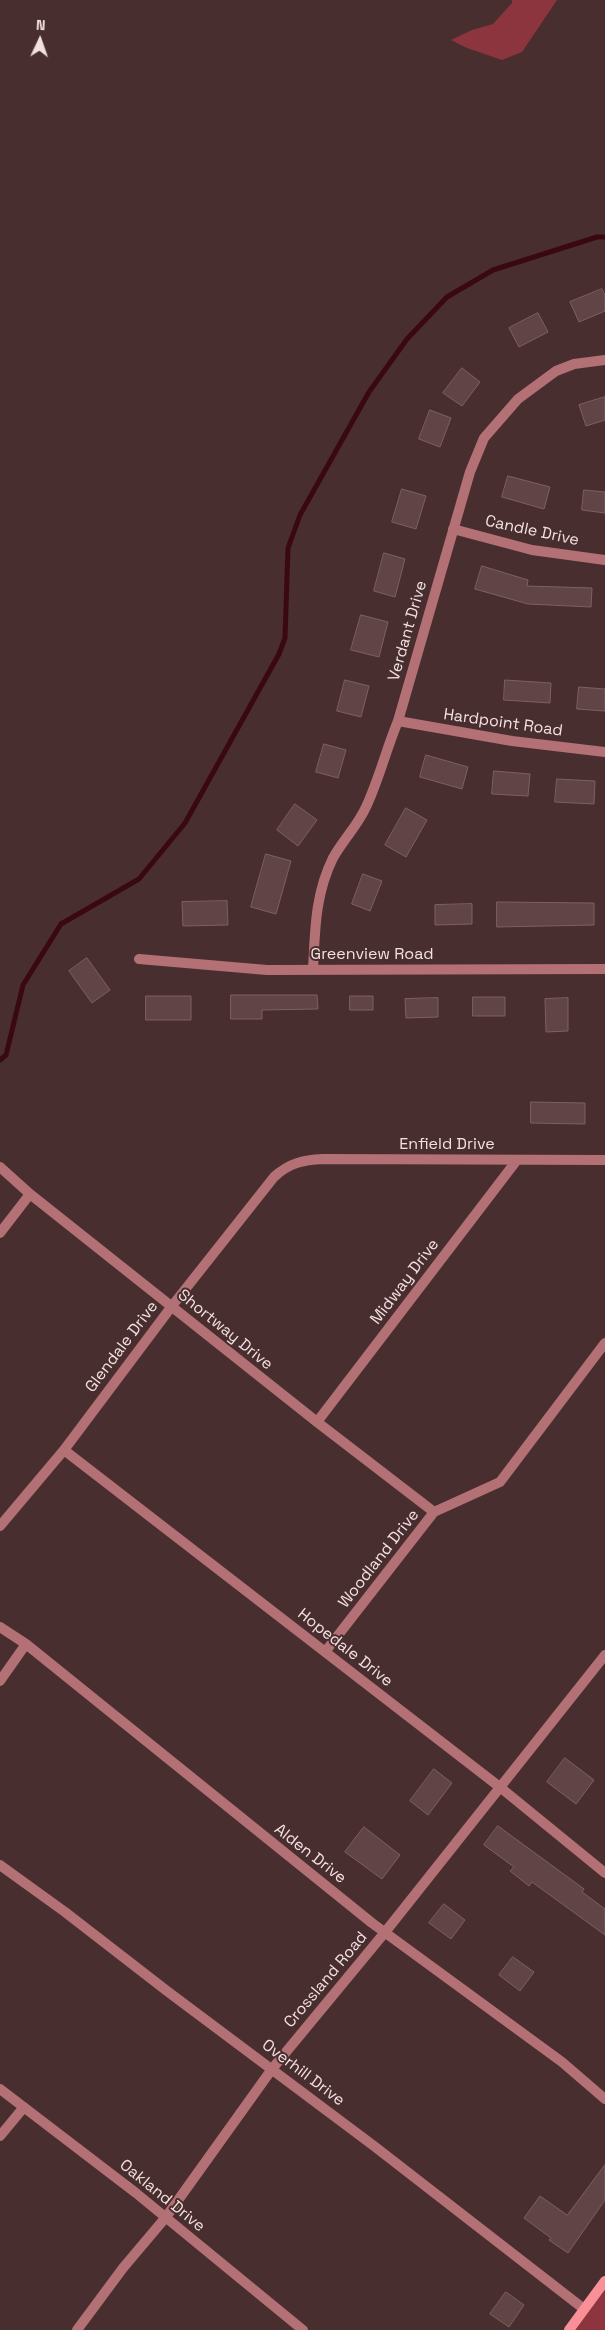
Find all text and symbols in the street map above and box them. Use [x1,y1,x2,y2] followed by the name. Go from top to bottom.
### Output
[15,15,65,65] north arrow
[36,16,46,34] text: N
[483,512,581,550] street label: Candle Drive
[385,579,431,683] street label: Verdant Drive
[442,705,564,741] street label: Hardpoint Road
[311,945,433,965] street label: Greenview Road
[399,1135,495,1155] street label: Enfield Drive
[367,1236,443,1328] street label: Midway Drive
[174,1286,276,1374] street label: Shortway Drive
[82,1298,162,1396] street label: Glendale Drive
[335,1506,423,1612] street label: Woodland Drive
[294,1605,396,1691] street label: Hopedale Drive
[270,1820,350,1888] street label: Alden Drive
[280,1928,372,2032] street label: Crossland Road
[258,2036,348,2110] street label: Overhill Drive
[115,2156,209,2236] street label: Oakland Drive

